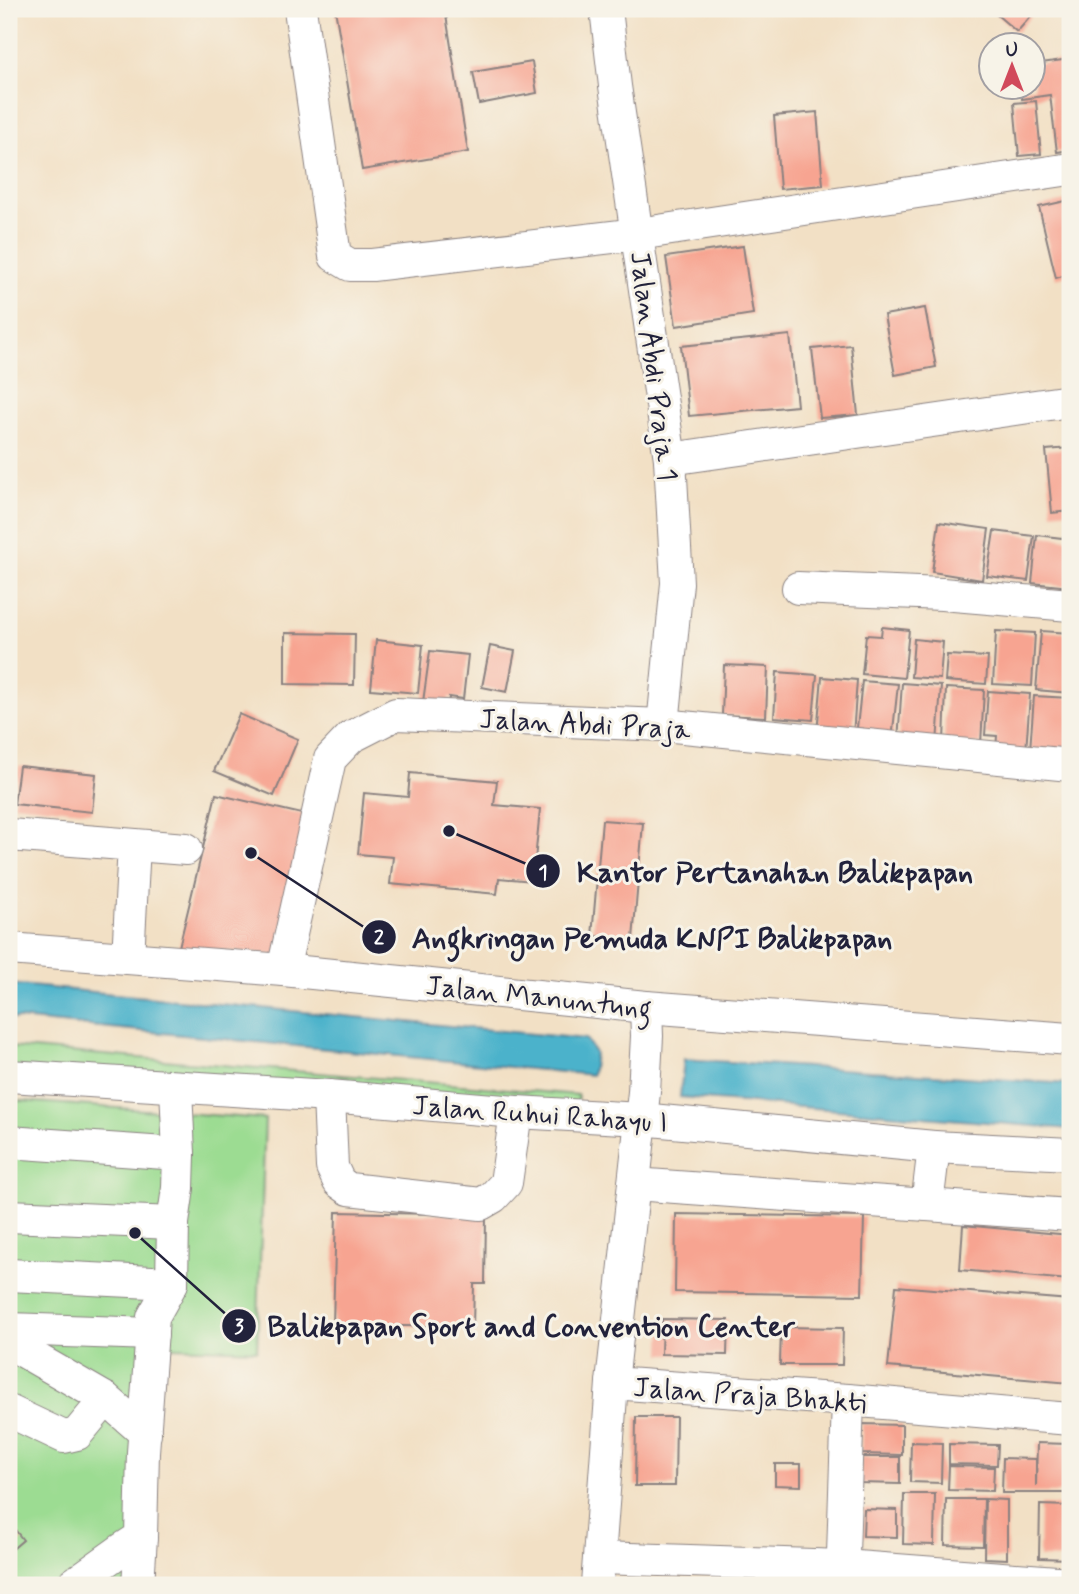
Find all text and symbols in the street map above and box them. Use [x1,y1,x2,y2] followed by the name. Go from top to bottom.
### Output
[978,32,1048,102] north arrow
[1006,38,1018,63] text: U
[620,249,685,483] street label: Jalan Abdi Praja 1
[478,701,691,750] street label: Jalan Abdi Praja
[525,846,989,897] callout: Kantor Pertanahan Balikpapan
[577,854,973,893] text: Kantor Pertanahan Balikpapan
[538,859,548,887] text: 1
[361,912,908,963] callout: Angkringan Pemuda KNPI Balikpapan
[412,920,892,963] text: Angkringan Pemuda KNPI Balikpapan
[374,924,385,952] text: 2
[424,968,654,1032] street label: Jalan Manuntung
[411,1088,669,1143] street label: Jalan Ruhui Rahayu I
[222,1300,805,1351] callout: Balikpapan Sport and Convention Center
[267,1308,796,1347] text: Balikpapan Sport and Convention Center
[234,1313,244,1341] text: 3
[632,1370,868,1423] street label: Jalan Praja Bhakti

